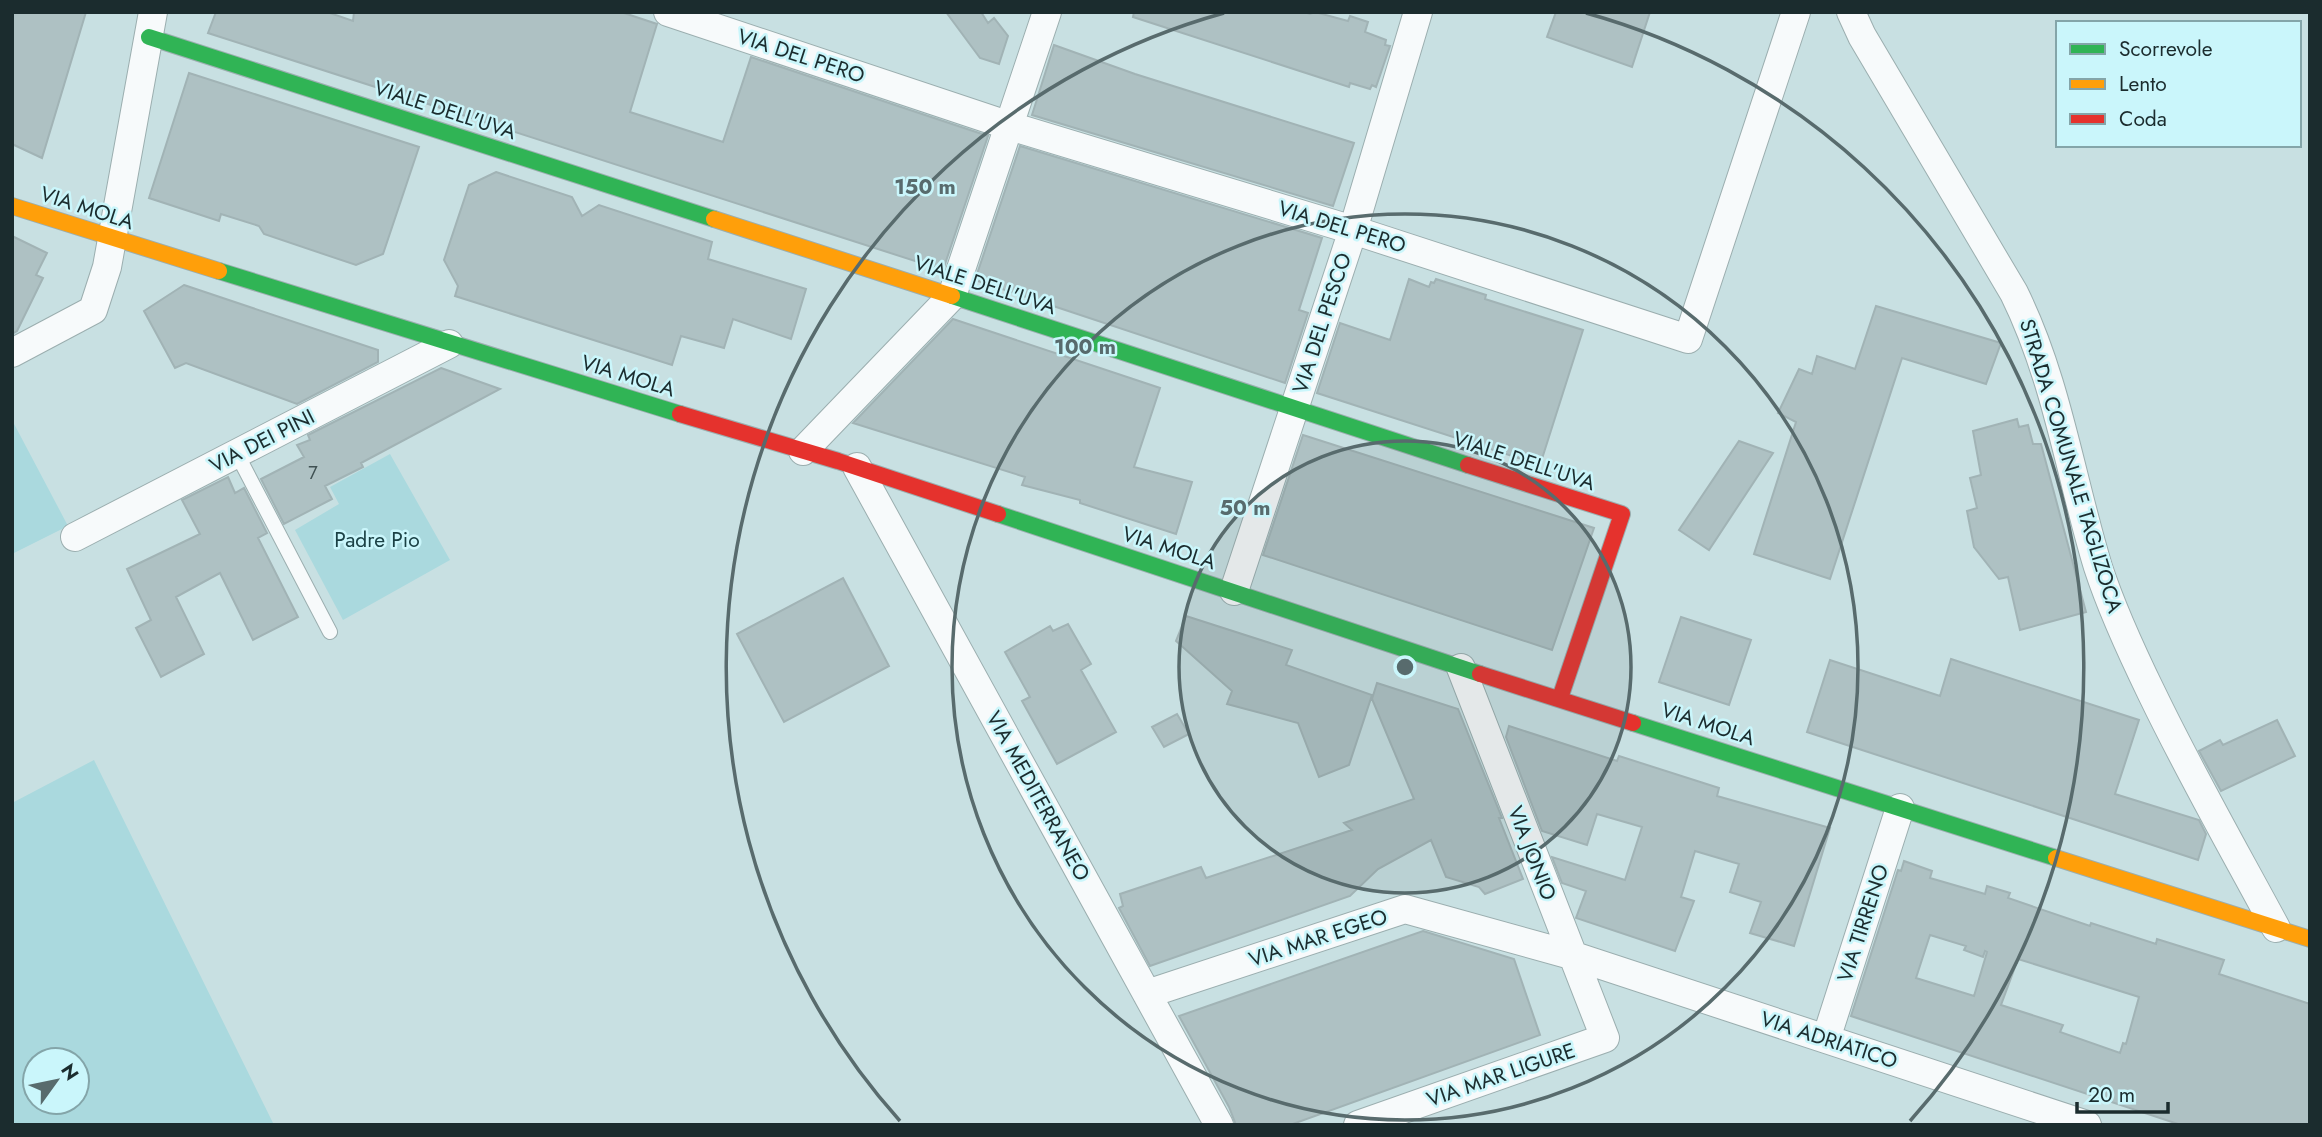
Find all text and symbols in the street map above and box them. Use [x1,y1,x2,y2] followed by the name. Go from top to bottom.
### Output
[734,21,868,91] street label: VIA DEL PERO
[2056,21,2301,147] legend
[2119,34,2213,64] text: Scorrevole
[2119,69,2167,99] text: Lento
[370,73,520,147] street label: VIALE DELL'UVA
[2119,104,2167,134] text: Coda
[894,172,956,202] text: 150 m
[36,179,138,237] street label: VIA MOLA
[1274,193,1410,261] street label: VIA DEL PERO
[910,248,1060,322] street label: VIALE DELL'UVA
[1285,249,1359,397] street label: VIA DEL PESCO
[2012,315,2130,617] street label: STRADA COMUNALE TAGLIZOCA
[1054,332,1116,362] text: 100 m
[577,348,679,405] street label: VIA MOLA
[204,402,320,480] street label: VIA DEI PINI
[1449,424,1599,498] street label: VIALE DELL'UVA
[308,460,318,486] house number: 7
[1220,493,1270,523] text: 50 m
[1118,519,1220,577] street label: VIA MOLA
[334,525,420,555] park label: Padre Pio
[1393,655,1417,679] centre of rings
[1657,695,1759,753] street label: VIA MOLA
[979,706,1097,886] street label: VIA MEDITERRANEO
[1500,801,1564,905] street label: VIA JONIO
[1830,860,1896,986] street label: VIA TIRRENO
[1245,901,1391,975] street label: VIA MAR EGEO
[1757,1004,1901,1076] street label: VIA ADRIATICO
[1423,1036,1579,1114] street label: VIA MAR LIGURE
[21,1046,91,1116] north arrow
[54,1058,85,1086] text: N
[2077,1070,2168,1114] scale bar
[2088,1080,2135,1110] text: 20 m

